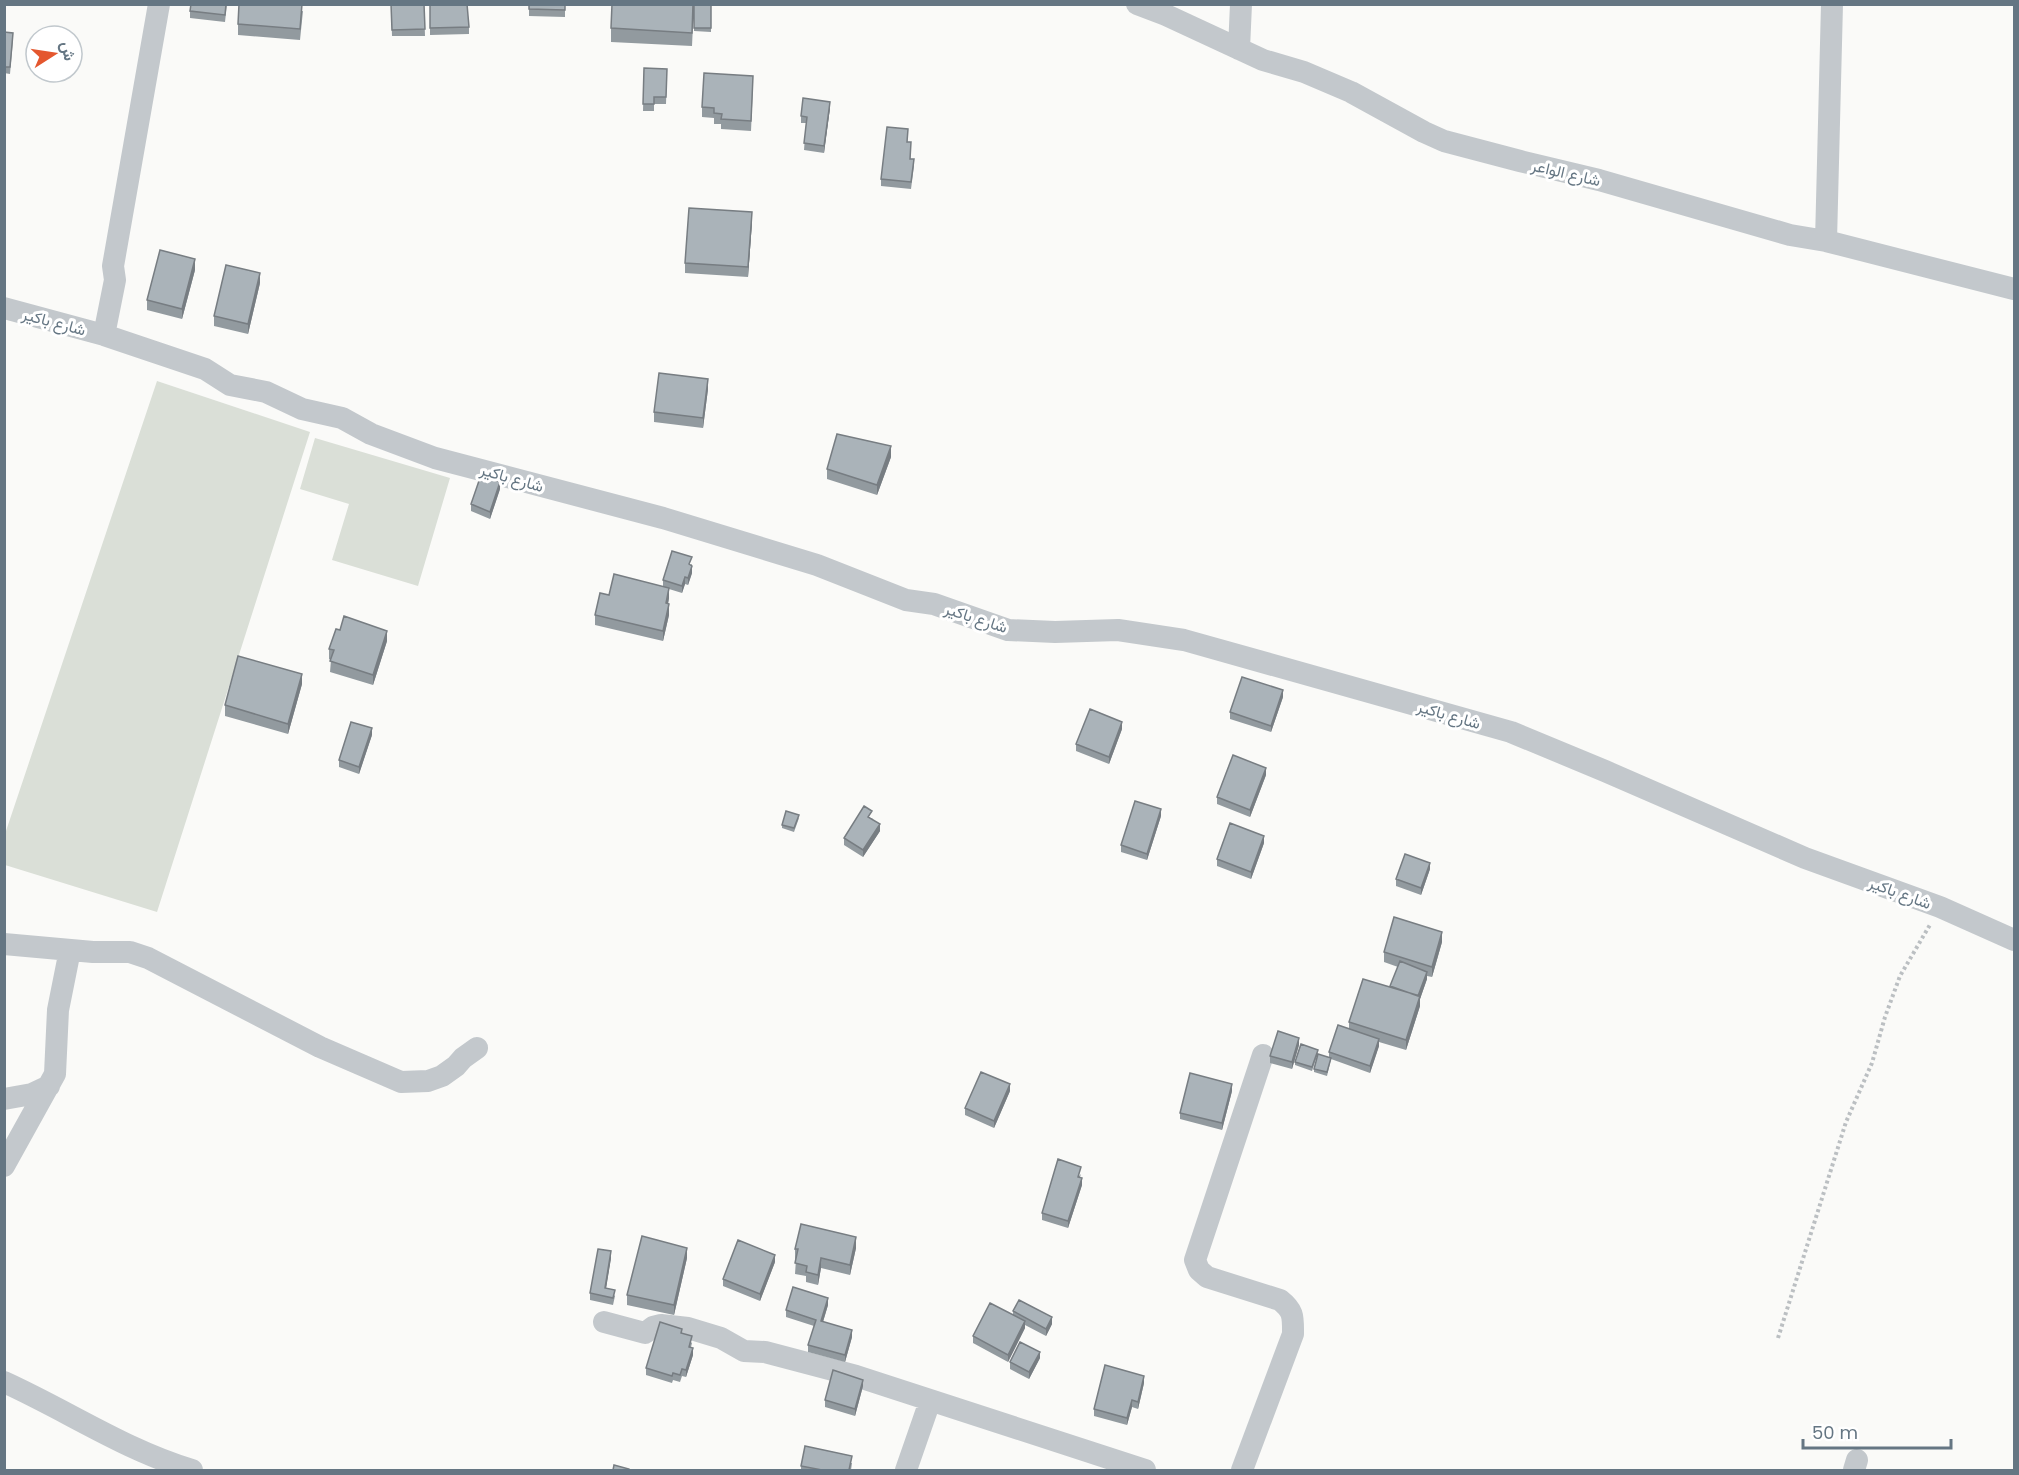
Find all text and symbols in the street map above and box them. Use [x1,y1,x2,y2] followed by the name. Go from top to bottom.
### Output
[24,24,84,84] north arrow
[55,39,81,63] text: ش
[1528,154,1603,192] street label: شارع الواعر
[19,302,88,342] street label: شارع باكير
[477,458,546,498] street label: شارع باكير
[941,597,1010,639] street label: شارع باكير
[1414,695,1483,735] street label: شارع باكير
[1865,871,1934,915] street label: شارع باكير
[1803,1412,1952,1450] scale bar
[1812,1420,1858,1445] text: 50 m

